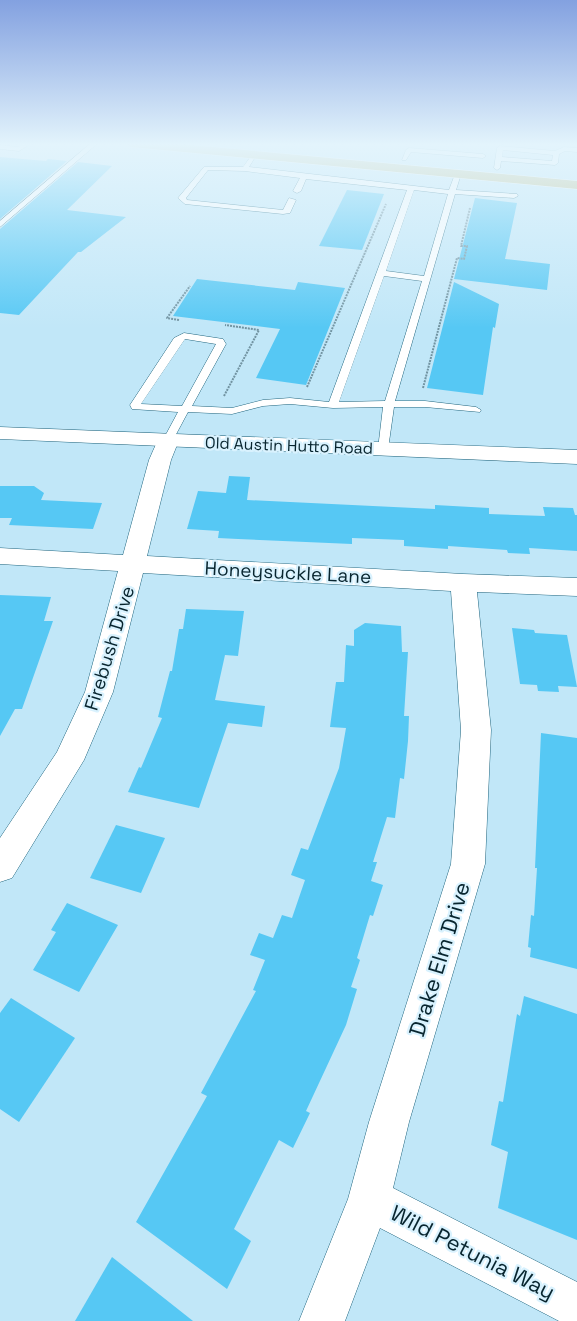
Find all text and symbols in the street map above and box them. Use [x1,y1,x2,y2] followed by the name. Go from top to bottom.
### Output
[205,432,373,459] street label: Old Austin Hutto Road
[204,556,372,589] street label: Honeysuckle Lane
[79,583,140,713] street label: Firebush Drive
[402,878,476,1040] street label: Drake Elm Drive
[386,1198,560,1306] street label: Wild Petunia Way

